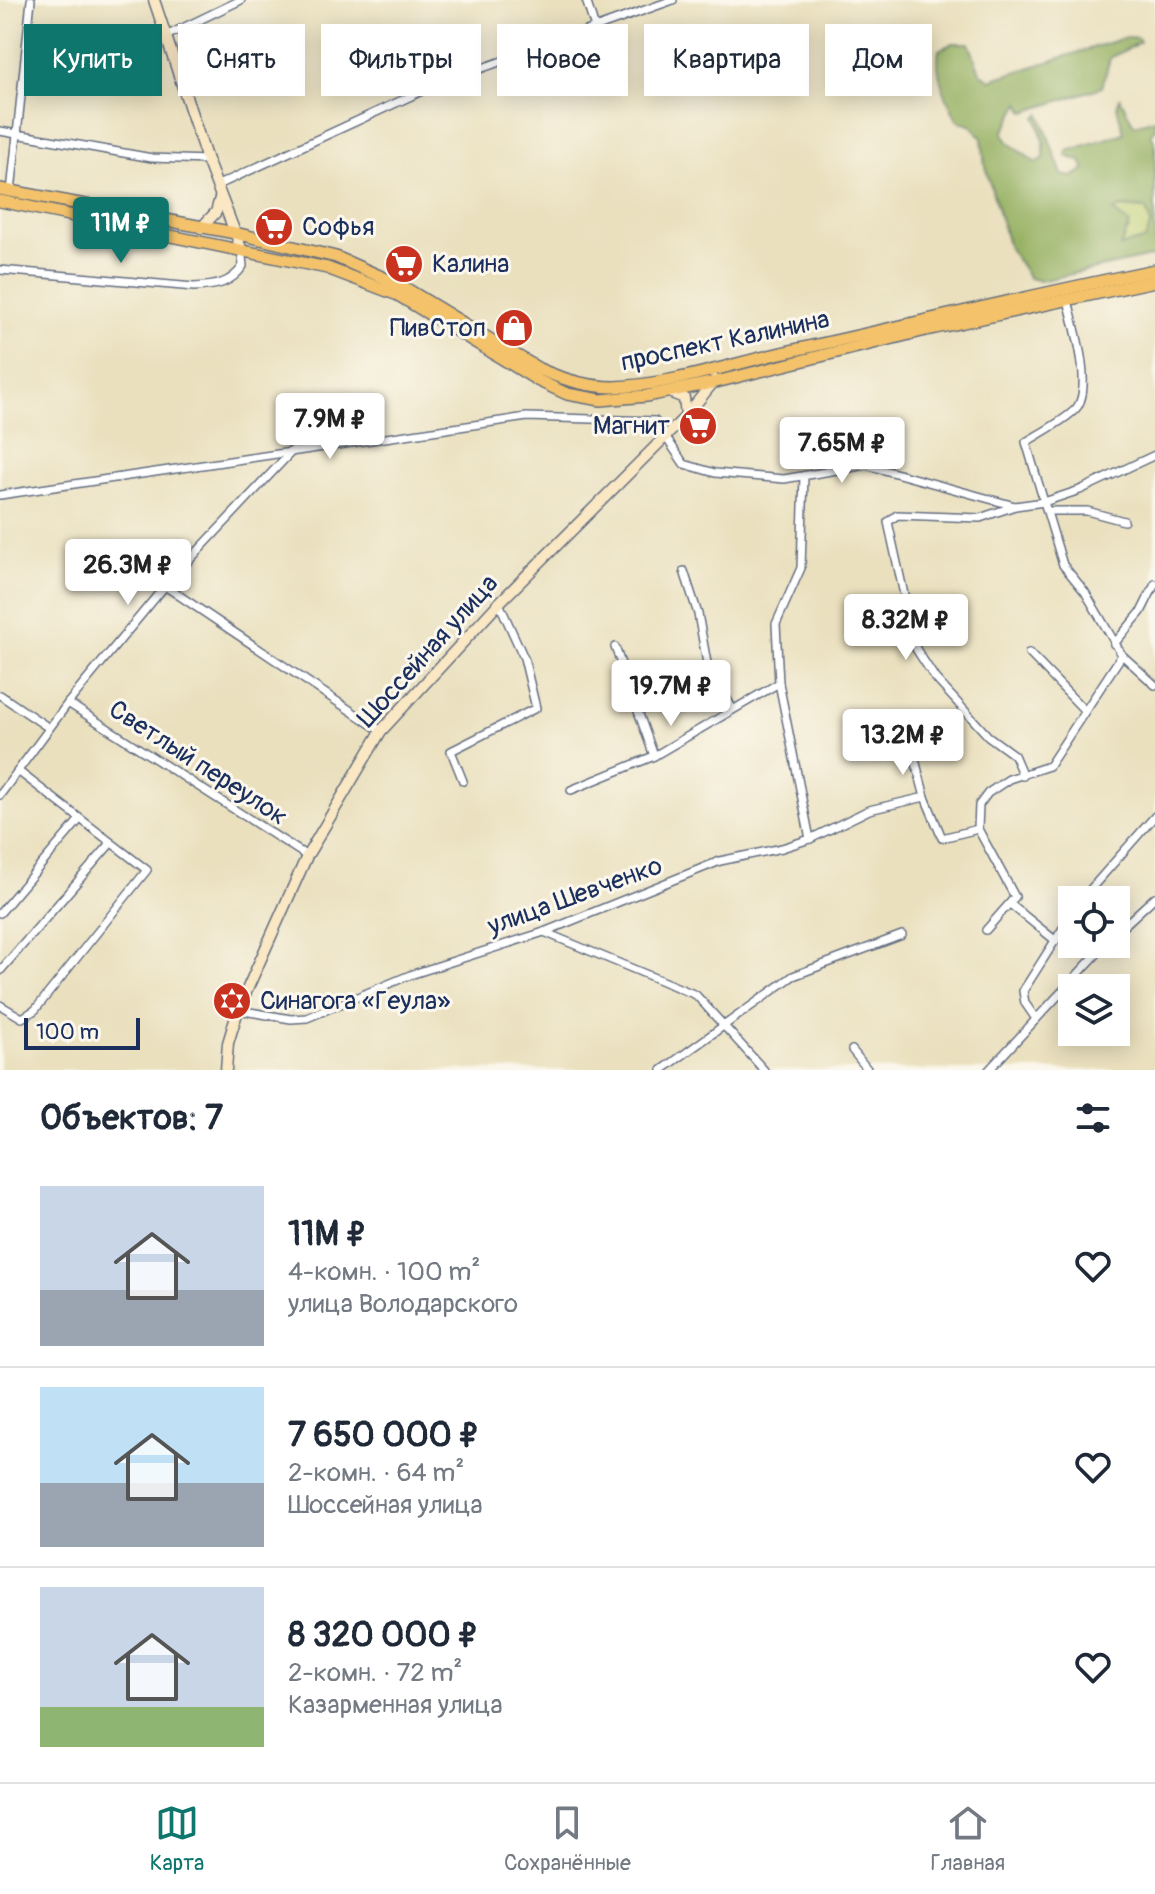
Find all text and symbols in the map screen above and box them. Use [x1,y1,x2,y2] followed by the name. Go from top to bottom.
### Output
[24,24,162,96] chip: Купить
[178,24,305,96] chip: Снять
[321,24,481,96] chip: Фильтры
[497,24,628,96] chip: Новое
[644,24,809,96] chip: Квартира
[825,24,932,96] chip: Дом
[65,197,177,265] pin: 11M ₽
[253,206,295,248] supermarket icon: Софья
[91,207,151,239] text: 11M ₽
[302,211,375,243] place label: Софья
[383,243,425,285] supermarket icon: Калина
[432,248,509,280] place label: Калина
[618,303,832,379] street label: проспект Калинина
[493,307,535,349] shop icon: ПивСтоп
[390,312,486,344] place label: ПивСтоп
[265,393,395,461] pin: 7.9M ₽
[294,403,366,435] text: 7.9M ₽
[677,405,719,447] supermarket icon: Магнит
[593,410,670,442] place label: Магнит
[768,417,916,485] pin: 7.65M ₽
[798,427,886,459] text: 7.65M ₽
[54,539,202,607] pin: 26.3M ₽
[83,549,173,581] text: 26.3M ₽
[351,568,505,734] street label: Шоссейная улица
[832,594,980,662] pin: 8.32M ₽
[862,604,950,636] text: 8.32M ₽
[597,660,745,728] pin: 19.7M ₽
[630,670,712,702] text: 19.7M ₽
[103,693,293,833] street label: Светлый переулок
[829,709,977,777] pin: 13.2M ₽
[861,719,945,751] text: 13.2M ₽
[482,850,667,943] street label: улица Шевченко
[1058,886,1130,1046] map controls
[1058,886,1130,958] button: locate
[1058,974,1130,1046] button: layers
[211,980,253,1022] synagogue icon: Синагога «Геула»
[260,985,450,1017] place label: Синагога «Геула»
[24,1014,140,1050] scale bar
[36,1018,99,1046] text: 100 m
[1071,1096,1115,1140] icon: filters
[40,1097,223,1140] text: Объектов: 7
[288,1213,367,1256] text: 11M ₽
[104,1218,200,1314] icon: home
[1071,1244,1115,1288] icon: heart
[288,1256,480,1288] text: 4-комн. · 100 m²
[288,1288,518,1320] text: улица Володарского
[288,1414,480,1457] text: 7 650 000 ₽
[104,1419,200,1515] icon: home
[1071,1445,1115,1489] icon: heart
[288,1457,464,1489] text: 2-комн. · 64 m²
[288,1489,483,1521] text: Шоссейная улица
[288,1614,479,1657] text: 8 320 000 ₽
[104,1619,200,1715] icon: home
[1071,1645,1115,1689] icon: heart
[288,1657,462,1689] text: 2-комн. · 72 m²
[288,1689,503,1721] text: Казарменная улица
[150,1801,204,1877] tab: Карта
[504,1801,631,1877] tab: Сохранённые
[930,1801,1005,1877] tab: Главная

